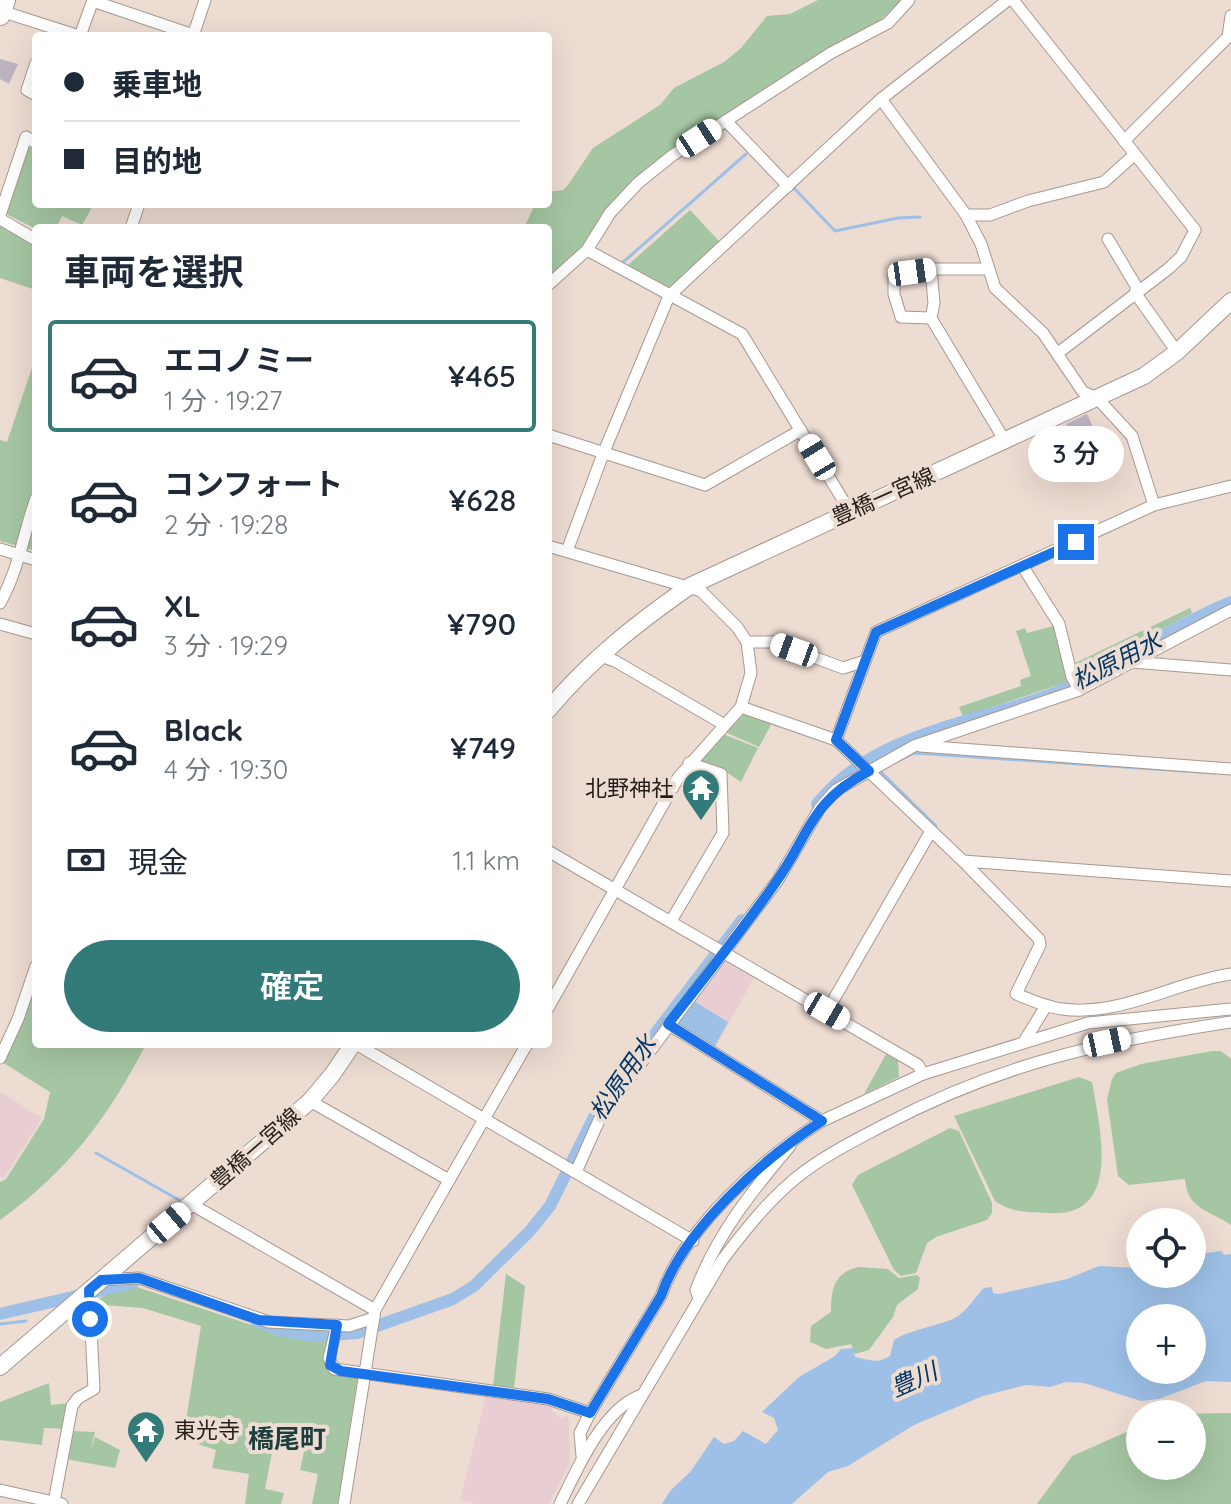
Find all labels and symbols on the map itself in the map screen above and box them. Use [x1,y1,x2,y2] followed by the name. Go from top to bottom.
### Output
[672,115,726,161] car
[887,257,937,287] car
[1028,426,1124,482] callout: 3 分
[794,430,840,484] car
[827,461,939,531] street label: 豊橋一宮線
[1058,524,1094,560] route end
[1067,624,1169,695] water label: 松原用水
[767,631,821,669] car
[680,767,722,822] temple icon: 北野神社
[585,774,673,802] place label: 北野神社
[800,989,854,1033] car
[1081,1025,1133,1059] car
[582,1027,664,1125] water label: 松原用水
[204,1101,306,1195] street label: 豊橋一宮線
[143,1198,195,1248] car
[72,1301,108,1337] route start
[886,1354,944,1403] water label: 豊川
[125,1409,167,1464] temple icon: 東光寺
[174,1416,240,1444] place label: 東光寺
[248,1422,326,1455] district label: 橋尾町

